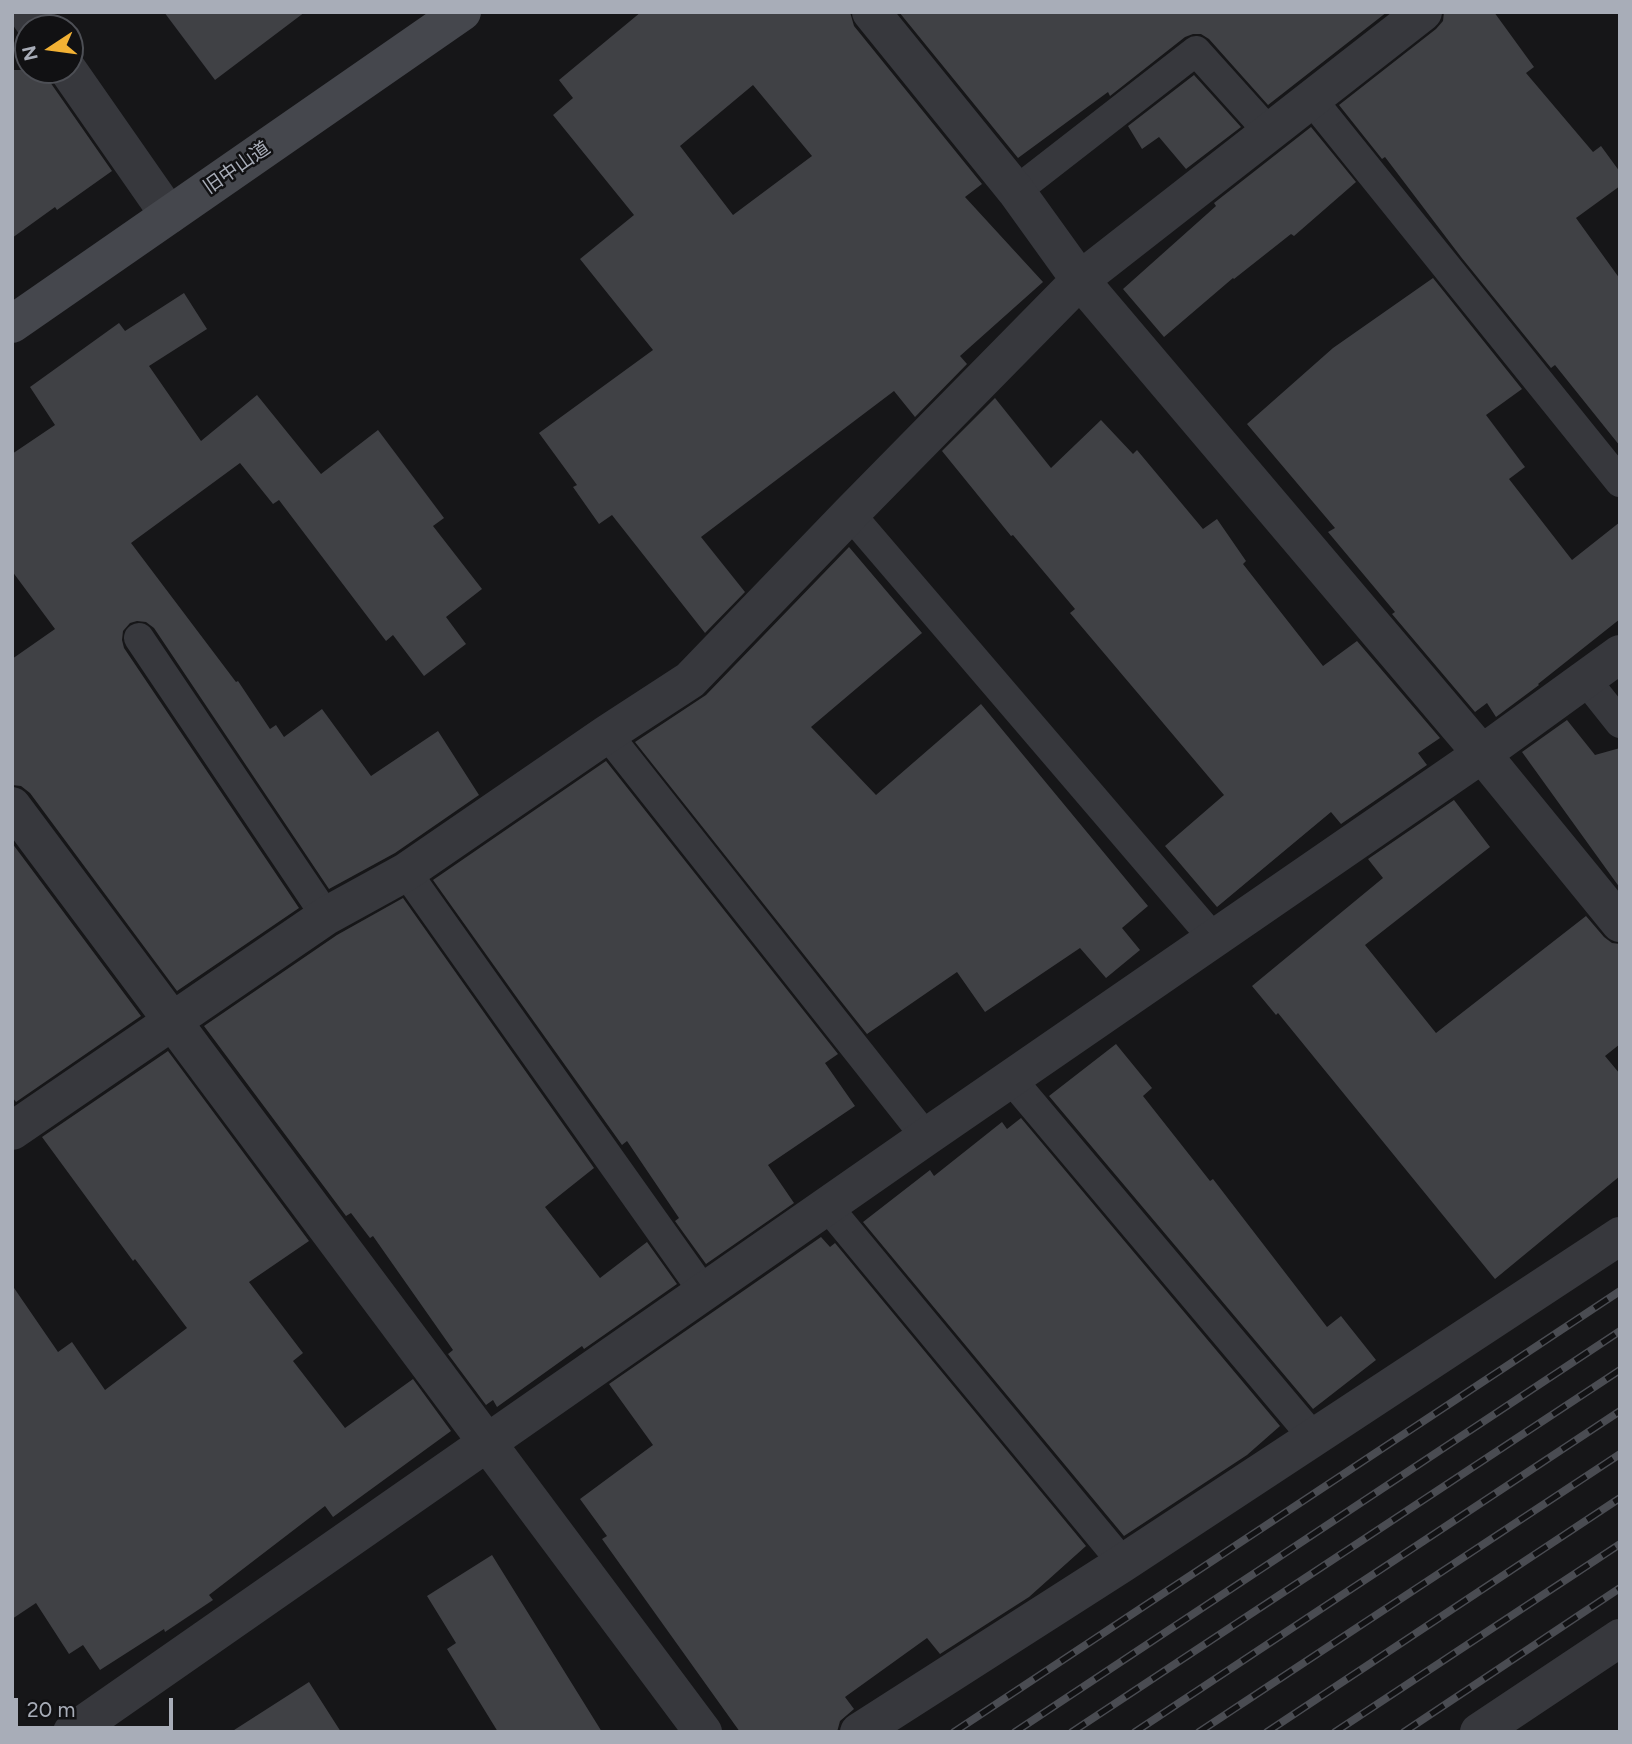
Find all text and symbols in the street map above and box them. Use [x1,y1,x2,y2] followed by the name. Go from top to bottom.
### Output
[14,14,84,84] north arrow
[17,44,43,63] text: N
[199,137,275,199] street label: 旧中山道
[18,1684,177,1728] scale bar
[27,1697,75,1722] text: 20 m

